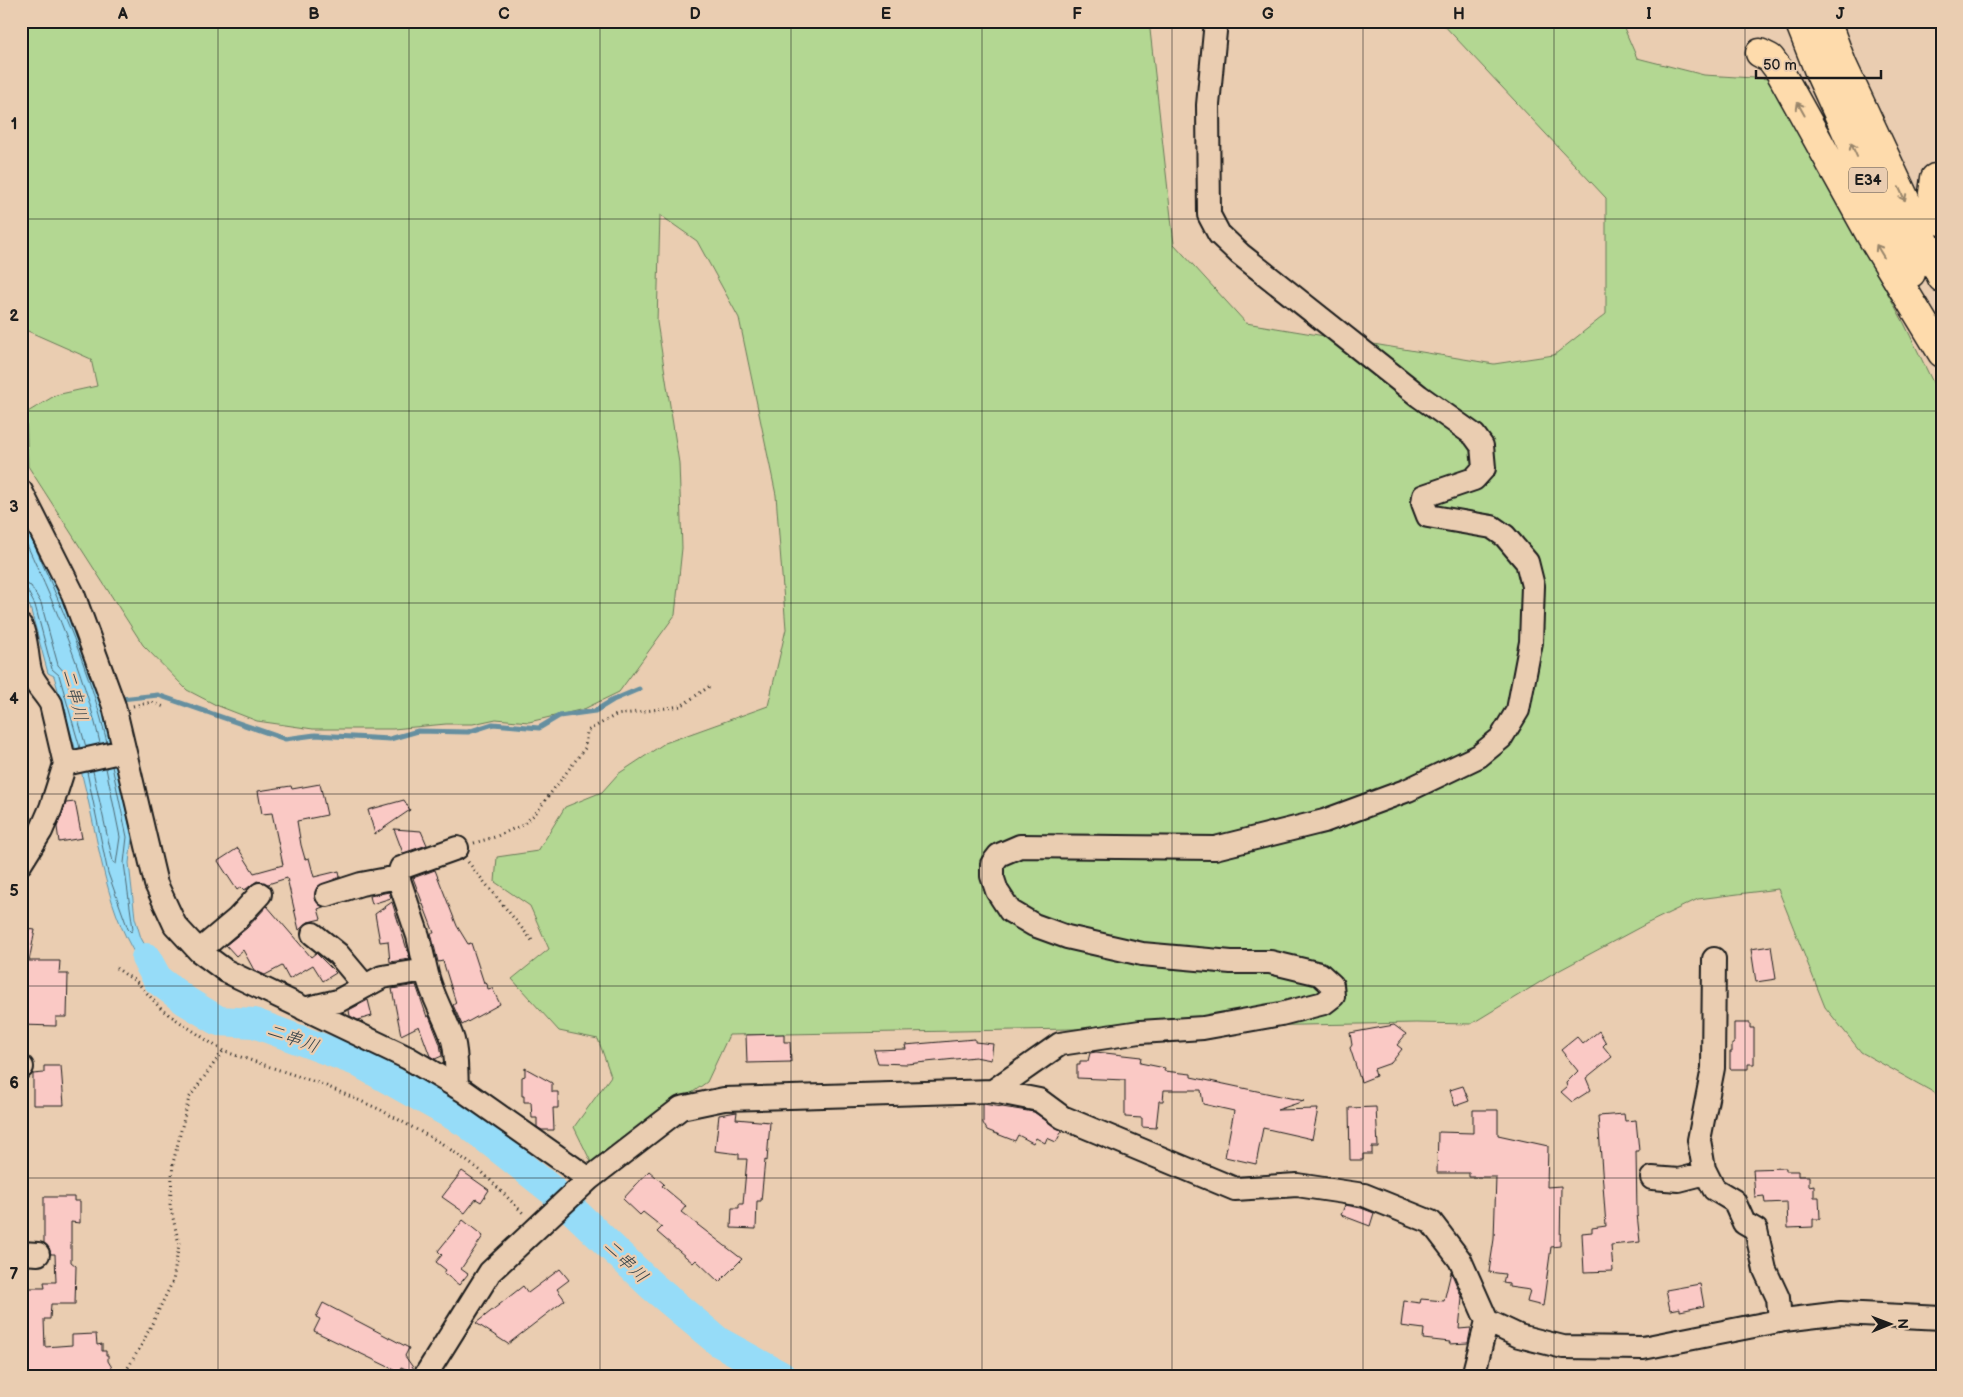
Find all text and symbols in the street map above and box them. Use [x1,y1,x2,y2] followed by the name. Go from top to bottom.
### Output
[117,5,128,24] text: A
[308,5,320,24] text: B
[498,5,510,24] text: C
[689,5,701,24] text: D
[881,5,891,24] text: E
[1072,5,1082,24] text: F
[1262,5,1274,24] text: G
[1453,5,1465,24] text: H
[1646,5,1652,24] text: I
[1836,5,1845,24] text: J
[1756,48,1880,80] scale bar
[1763,56,1797,75] text: 50 m
[1795,103,1805,117] one-way arrow
[11,115,17,134] text: 1
[1849,143,1859,158] one-way arrow
[1849,168,1887,192] road number: E34
[1898,186,1908,201] one-way arrow
[1875,245,1885,259] one-way arrow
[9,307,19,326] text: 2
[9,498,19,517] text: 3
[57,666,92,724] water label: 二串川
[9,690,19,709] text: 4
[9,882,19,901] text: 5
[264,1019,322,1058] water label: 二串川
[9,1074,19,1093] text: 6
[599,1235,652,1288] water label: 二串川
[10,1265,19,1284] text: 7
[1866,1300,1916,1350] north arrow
[1894,1318,1911,1329] text: N

